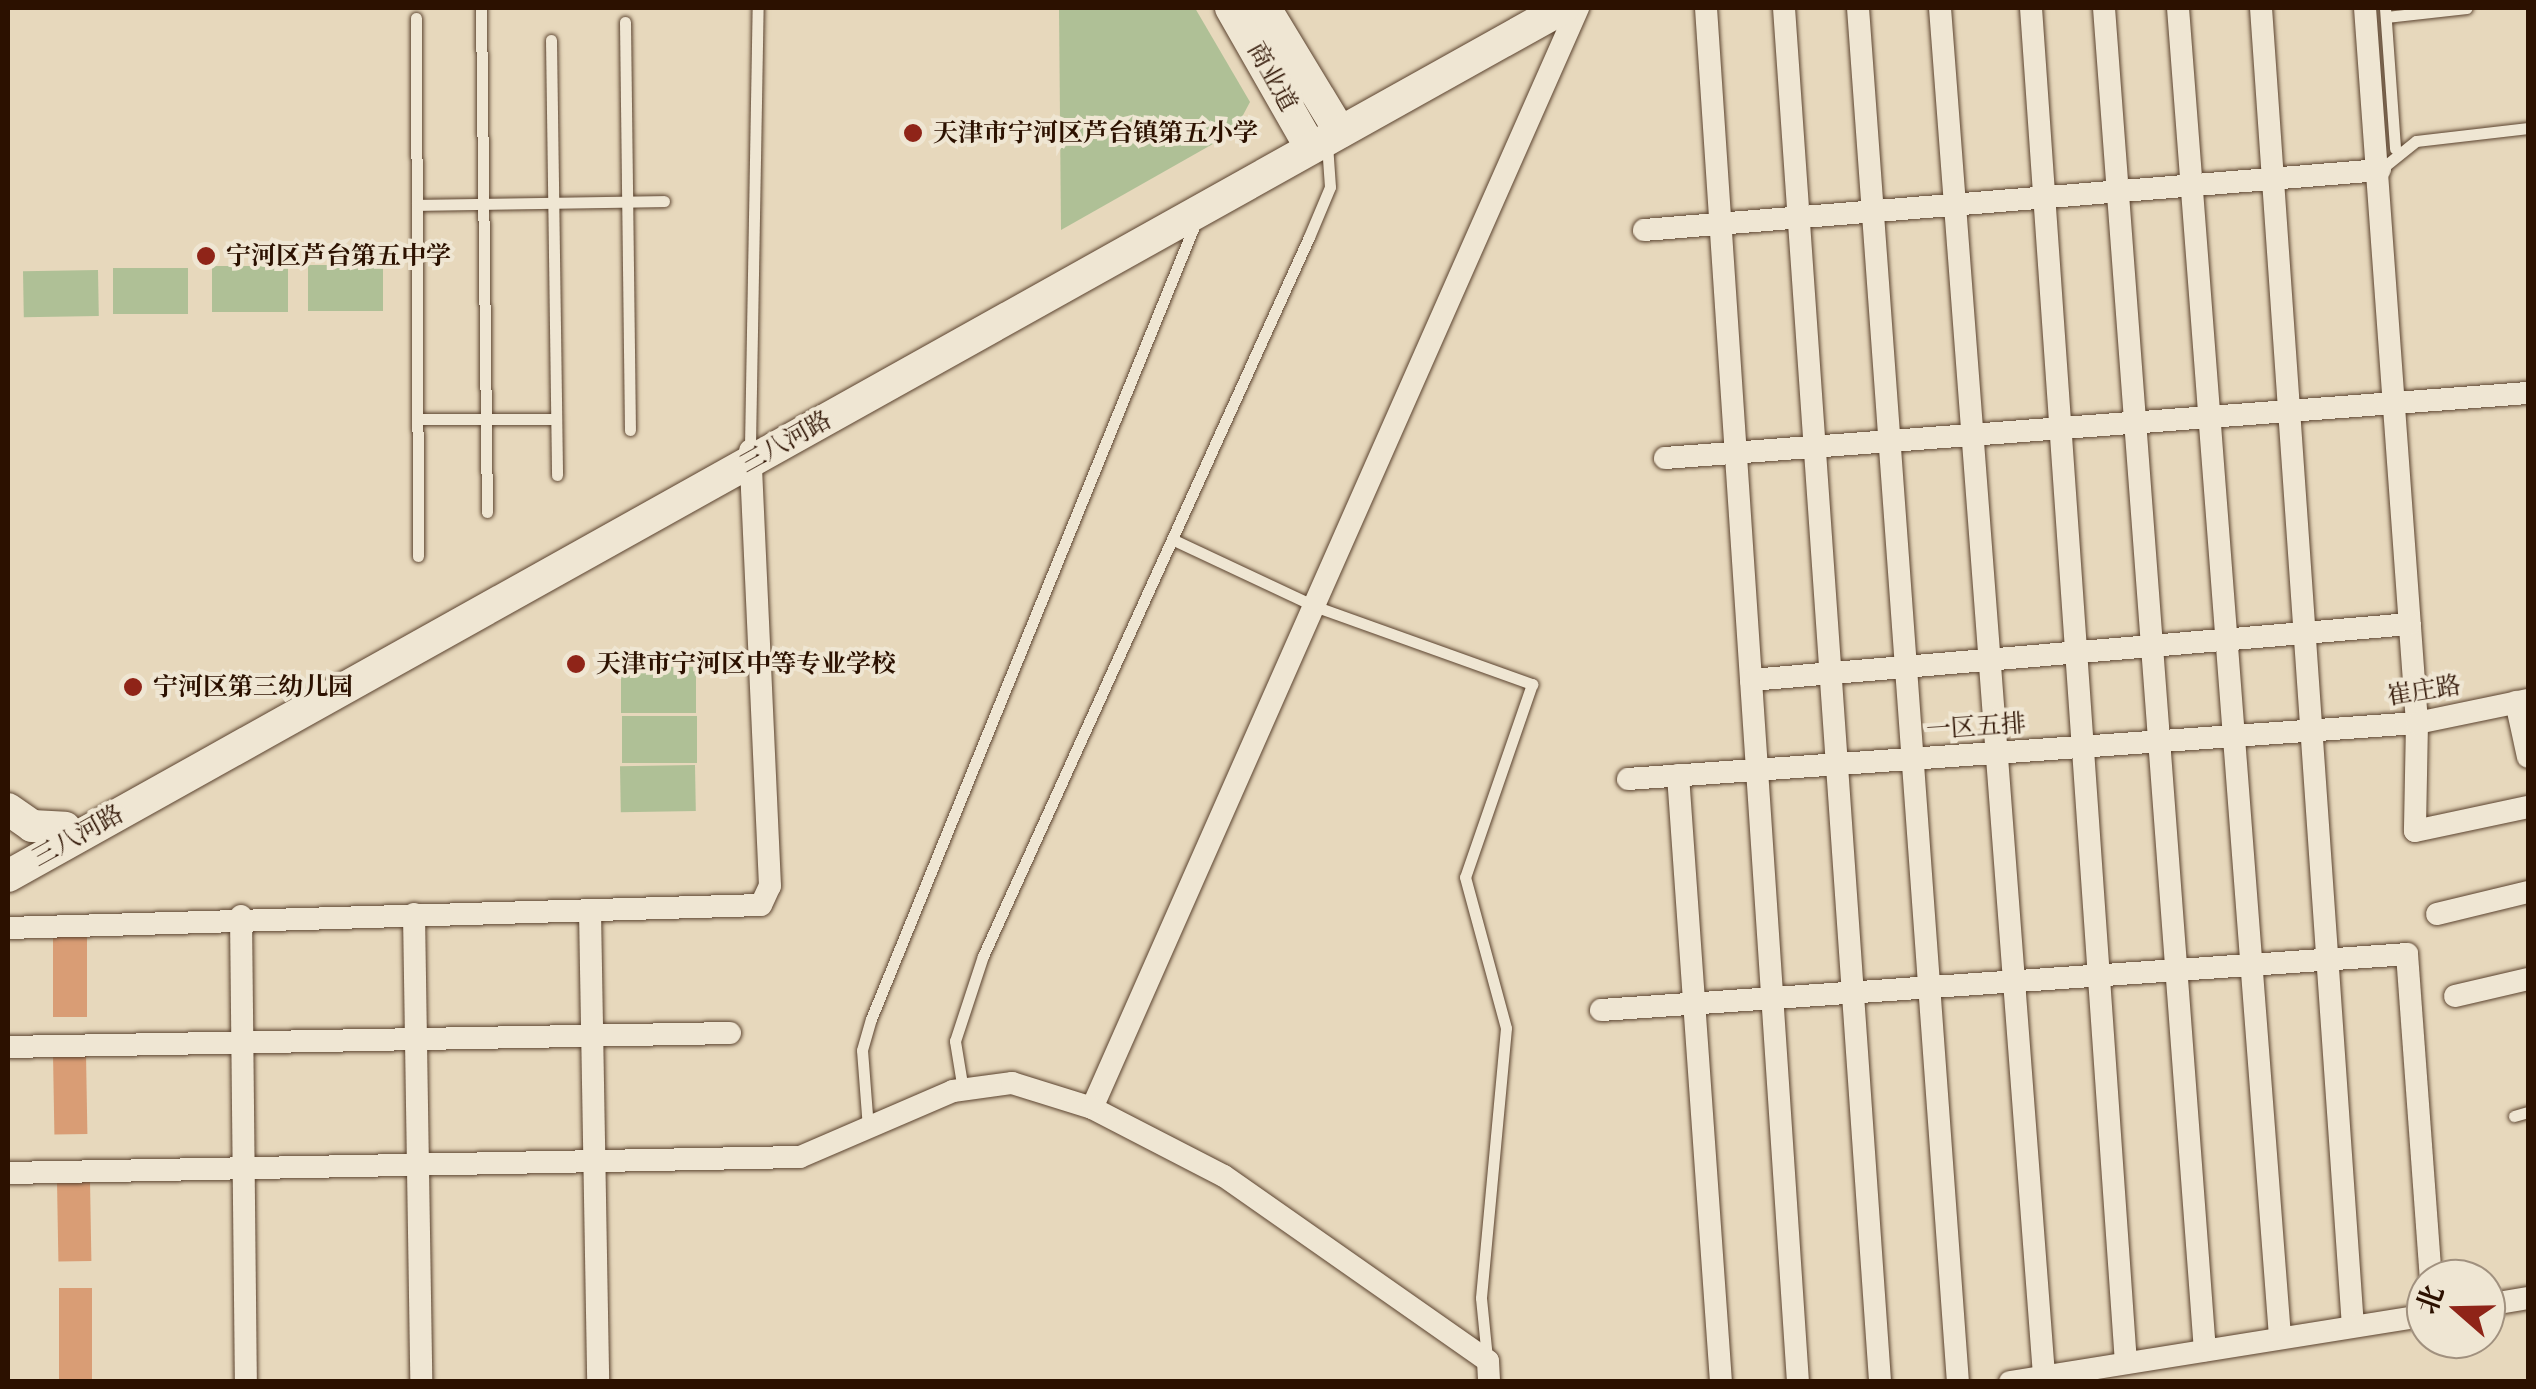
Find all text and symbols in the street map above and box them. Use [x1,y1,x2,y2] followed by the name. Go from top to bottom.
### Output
[1241,37,1303,117] street label: 商业道
[933,118,1258,148] place label: 天津市宁河区芦台镇第五小学
[902,122,924,144] marker: 天津市宁河区芦台镇第五小学
[226,241,451,271] place label: 宁河区芦台第五中学
[195,245,217,267] marker: 宁河区芦台第五中学
[735,405,837,479] street label: 三八河路
[596,649,896,679] place label: 天津市宁河区中等专业学校
[565,653,587,675] marker: 天津市宁河区中等专业学校
[2385,670,2463,712] street label: 崔庄路
[153,672,353,702] place label: 宁河区第三幼儿园
[122,676,144,698] marker: 宁河区第三幼儿园
[1925,709,2027,745] street label: 一区五排
[27,799,129,873] street label: 三八河路
[2406,1259,2506,1359] north arrow
[2409,1280,2450,1318] text: 北

